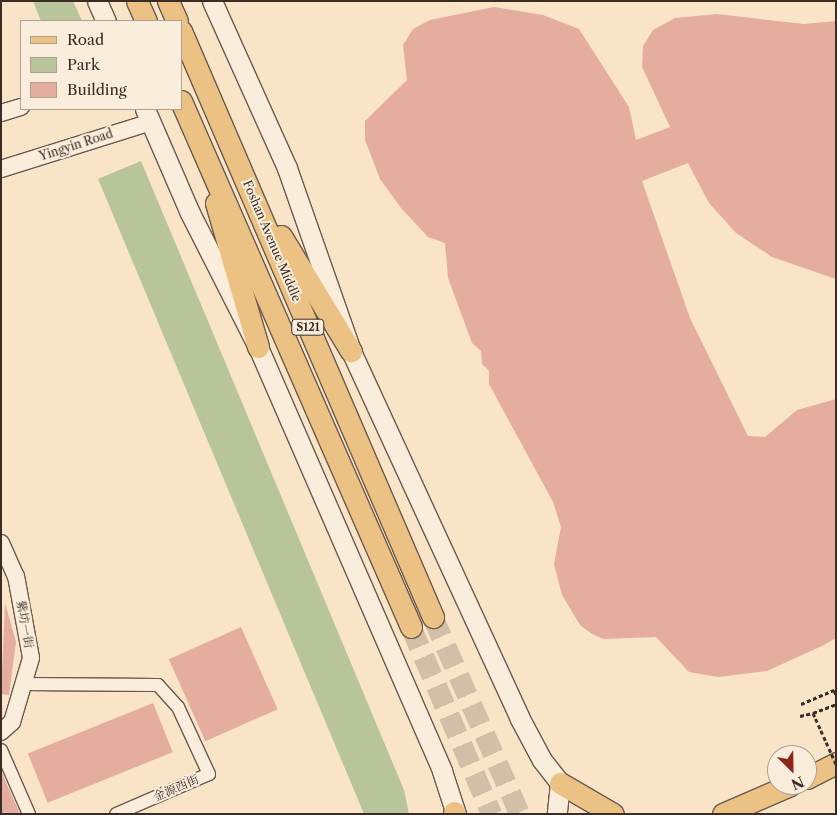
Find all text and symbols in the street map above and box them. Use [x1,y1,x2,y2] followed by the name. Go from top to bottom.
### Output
[20,20,182,110] legend
[67,30,104,49] text: Road
[67,55,100,74] text: Park
[67,80,127,99] text: Building
[37,126,115,164] street label: Yingyin Road
[240,178,304,304] street label: Foshan Avenue Middle
[290,318,326,336] road number: S121
[14,599,36,649] street label: 紫坊一街
[767,745,817,795] north arrow
[151,772,201,804] street label: 金源西街
[788,772,807,794] text: N

